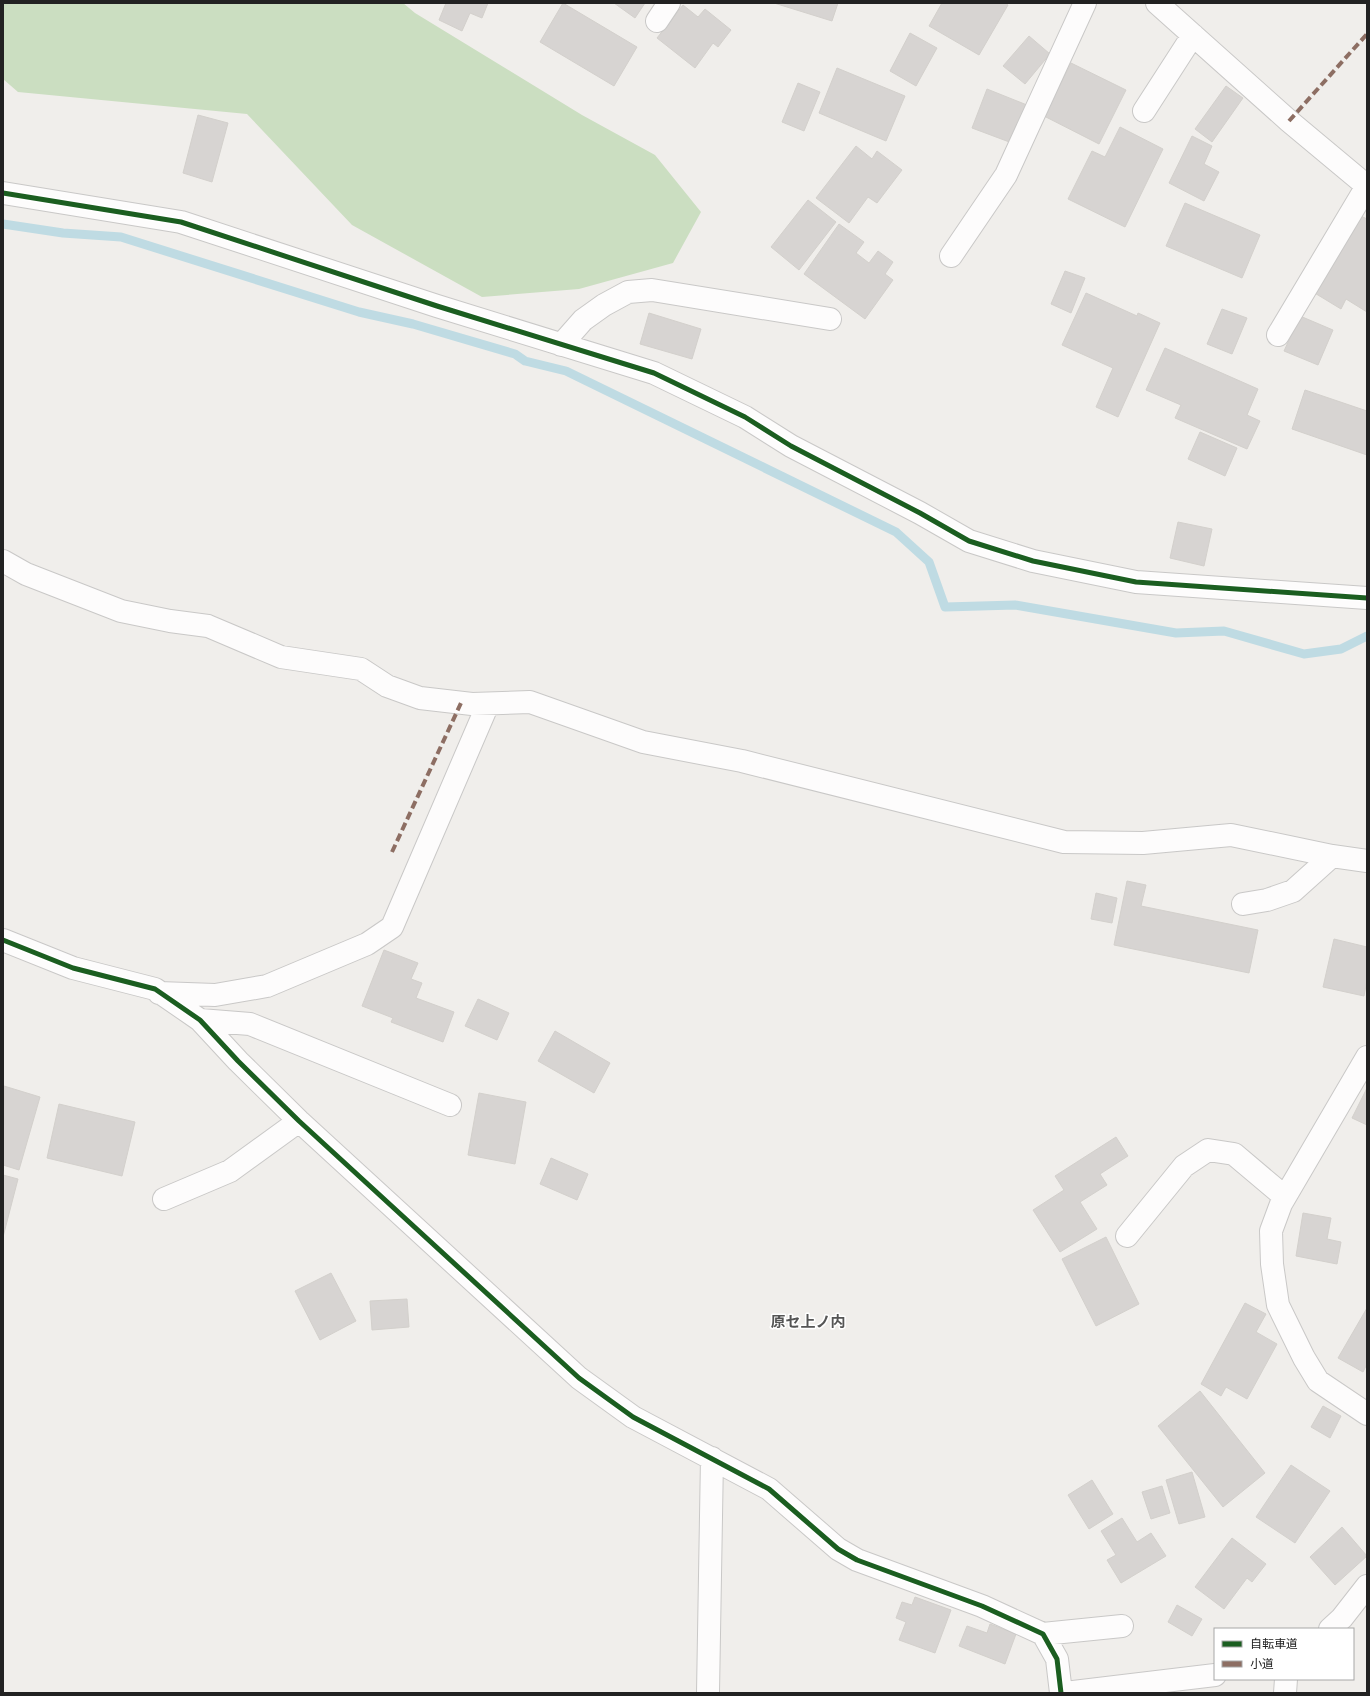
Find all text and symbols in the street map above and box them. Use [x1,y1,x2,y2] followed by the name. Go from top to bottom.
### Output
[770,1313,846,1330] district label: 原セ上ノ内
[1214,1628,1354,1680] legend
[1250,1637,1298,1651] text: 自転車道
[1250,1657,1274,1671] text: 小道

